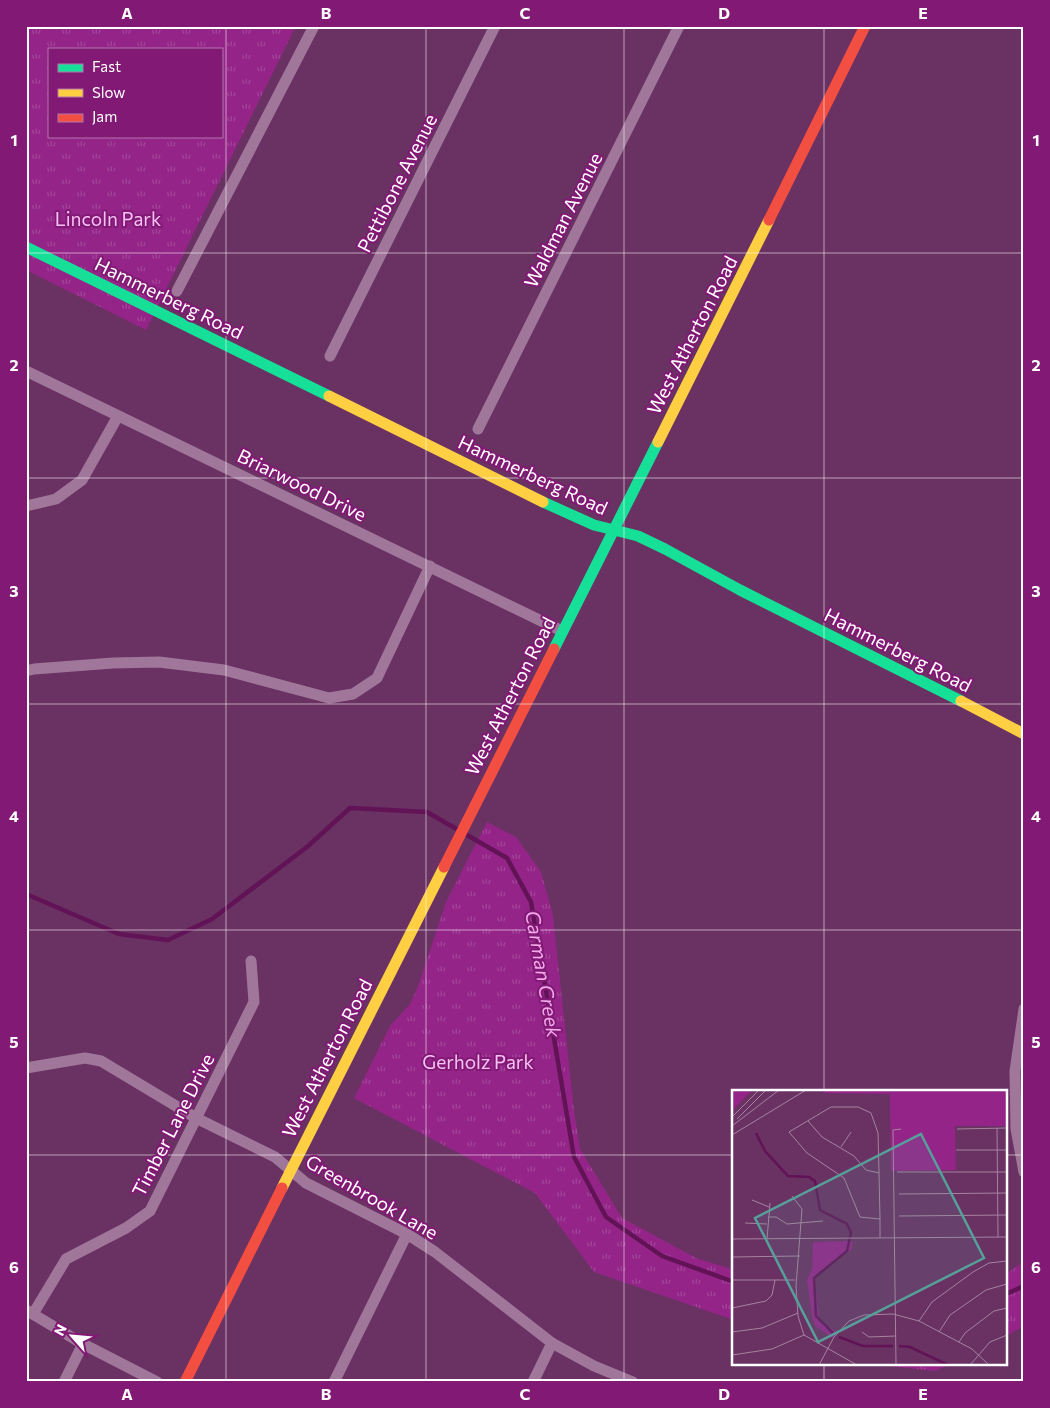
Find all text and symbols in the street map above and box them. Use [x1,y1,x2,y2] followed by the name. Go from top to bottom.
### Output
[121,3,133,22] text: A
[321,3,332,22] text: B
[520,3,531,22] text: C
[718,3,730,22] text: D
[918,3,928,22] text: E
[48,48,222,138] legend
[92,57,121,75] text: Fast
[92,83,125,101] text: Slow
[92,107,117,125] text: Jam
[352,110,441,256] street label: Pettibone Avenue
[10,130,18,149] text: 1
[1032,130,1040,149] text: 1
[519,148,607,291] street label: Waldman Avenue
[55,207,161,230] park label: Lincoln Park
[91,252,247,343] street label: Hammerberg Road
[642,252,741,418] street label: West Atherton Road
[9,355,19,374] text: 2
[1031,355,1041,374] text: 2
[455,430,612,519] street label: Hammerberg Road
[234,443,370,526] street label: Briarwood Drive
[9,581,19,600] text: 3
[1031,581,1041,600] text: 3
[821,603,976,697] street label: Hammerberg Road
[460,613,559,779] street label: West Atherton Road
[9,806,19,825] text: 4
[1031,806,1041,825] text: 4
[521,908,567,1040] water label: Carman Creek
[277,975,376,1141] street label: West Atherton Road
[9,1032,19,1051] text: 5
[1031,1032,1041,1051] text: 5
[127,1049,219,1200] street label: Timber Lane Drive
[422,1050,534,1073] park label: Gerholz Park
[732,1090,1008,1366] inset map
[302,1149,443,1244] street label: Greenbrook Lane
[9,1257,19,1276] text: 6
[1031,1257,1041,1276] text: 6
[48,1310,98,1360] north arrow
[50,1321,70,1338] text: N
[121,1384,133,1403] text: A
[321,1384,332,1403] text: B
[520,1384,531,1403] text: C
[718,1384,730,1403] text: D
[918,1384,928,1403] text: E

